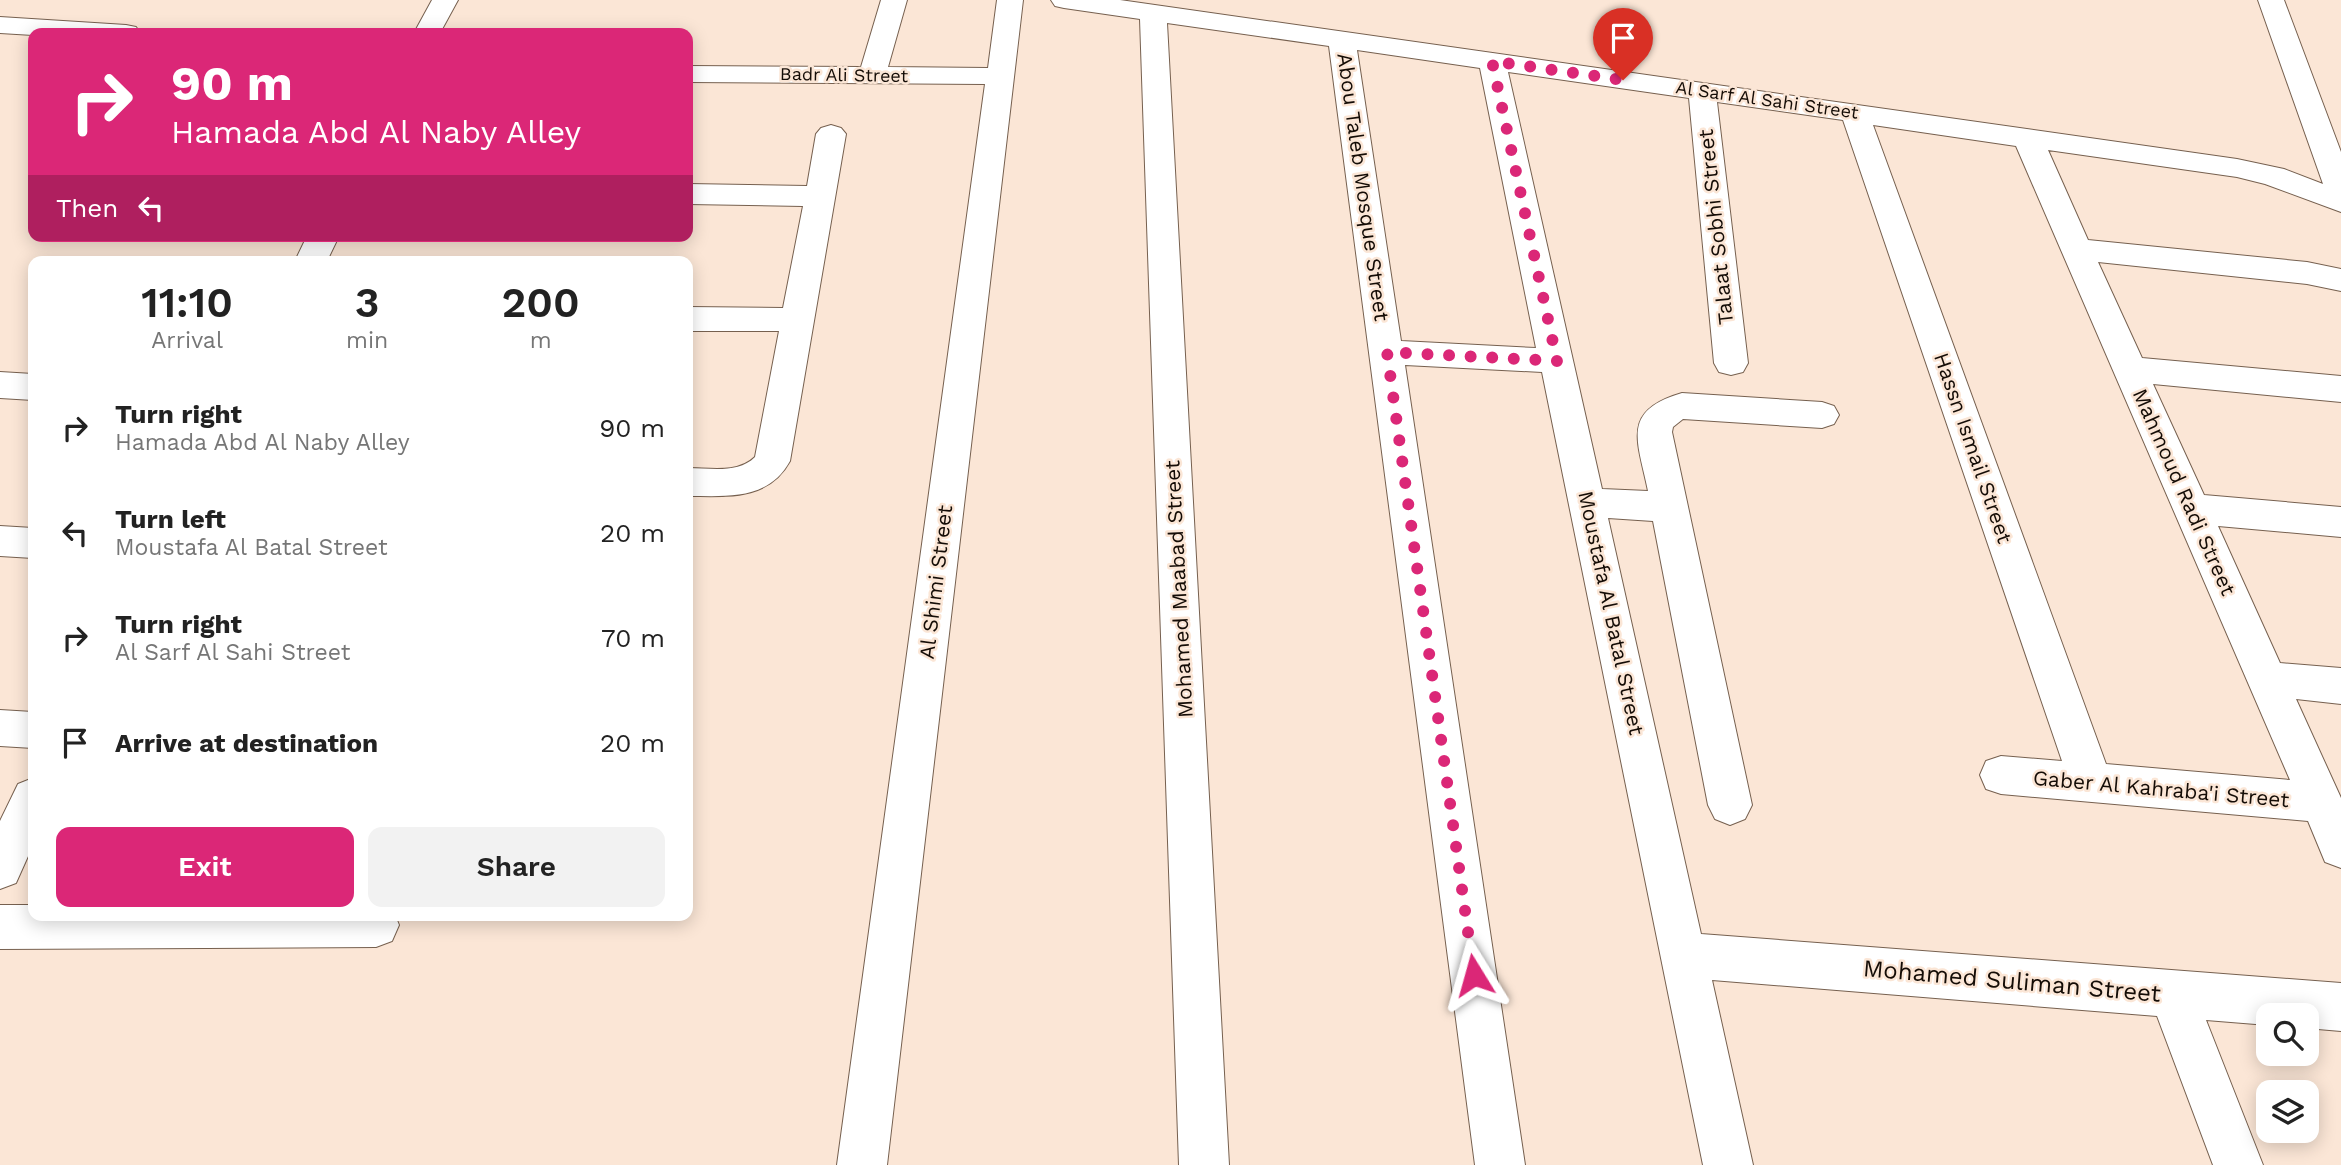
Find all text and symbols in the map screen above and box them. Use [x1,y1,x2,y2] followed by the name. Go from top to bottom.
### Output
[1593,8,1653,80] pin
[1604,19,1642,57] icon: arrive
[1332,51,1395,323] street label: Abou Taleb Mosque Street
[171,54,293,112] text: 90 m
[56,56,147,147] icon: right
[780,63,909,86] street label: Badr Ali Street
[1674,76,1860,123] street label: Al Sarf Al Sahi Street
[171,113,581,151] text: Hamada Abd Al Naby Alley
[1693,128,1738,326] street label: Talaat Sobhi Street
[132,189,170,227] icon: left
[56,193,118,223] text: Then
[141,278,233,327] text: 11:10
[355,278,380,327] text: 3
[502,278,580,327] text: 200
[151,327,223,354] text: Arrival
[346,327,388,354] text: min
[530,327,552,354] text: m
[1929,349,2018,547] street label: Hassn Ismail Street
[2128,385,2241,599] street label: Mahmoud Radi Street
[115,399,242,429] text: Turn right
[56,409,94,447] icon: right
[599,413,665,443] text: 90 m
[115,429,410,456] text: Hamada Abd Al Naby Alley
[1159,459,1198,718] street label: Mohamed Maabad Street
[1573,489,1650,737] street label: Moustafa Al Batal Street
[914,503,957,660] street label: Al Shimi Street
[115,504,226,534] text: Turn left
[56,514,94,552] icon: left
[600,518,665,548] text: 20 m
[115,534,388,561] text: Moustafa Al Batal Street
[115,609,242,639] text: Turn right
[56,619,94,657] icon: right
[601,623,665,653] text: 70 m
[115,639,350,666] text: Al Sarf Al Sahi Street
[56,724,94,762] icon: arrive
[115,728,378,758] text: Arrive at destination
[600,728,665,758] text: 20 m
[2032,765,2290,812] street label: Gaber Al Kahraba'i Street
[56,827,354,907] button: Exit
[368,827,665,907] button: Share
[1437,938,1511,1012] position arrow
[1862,954,2162,1008] street label: Mohamed Suliman Street
[2256,1003,2319,1143] map controls
[2256,1003,2319,1066] button: search
[2256,1080,2319,1143] button: layers

